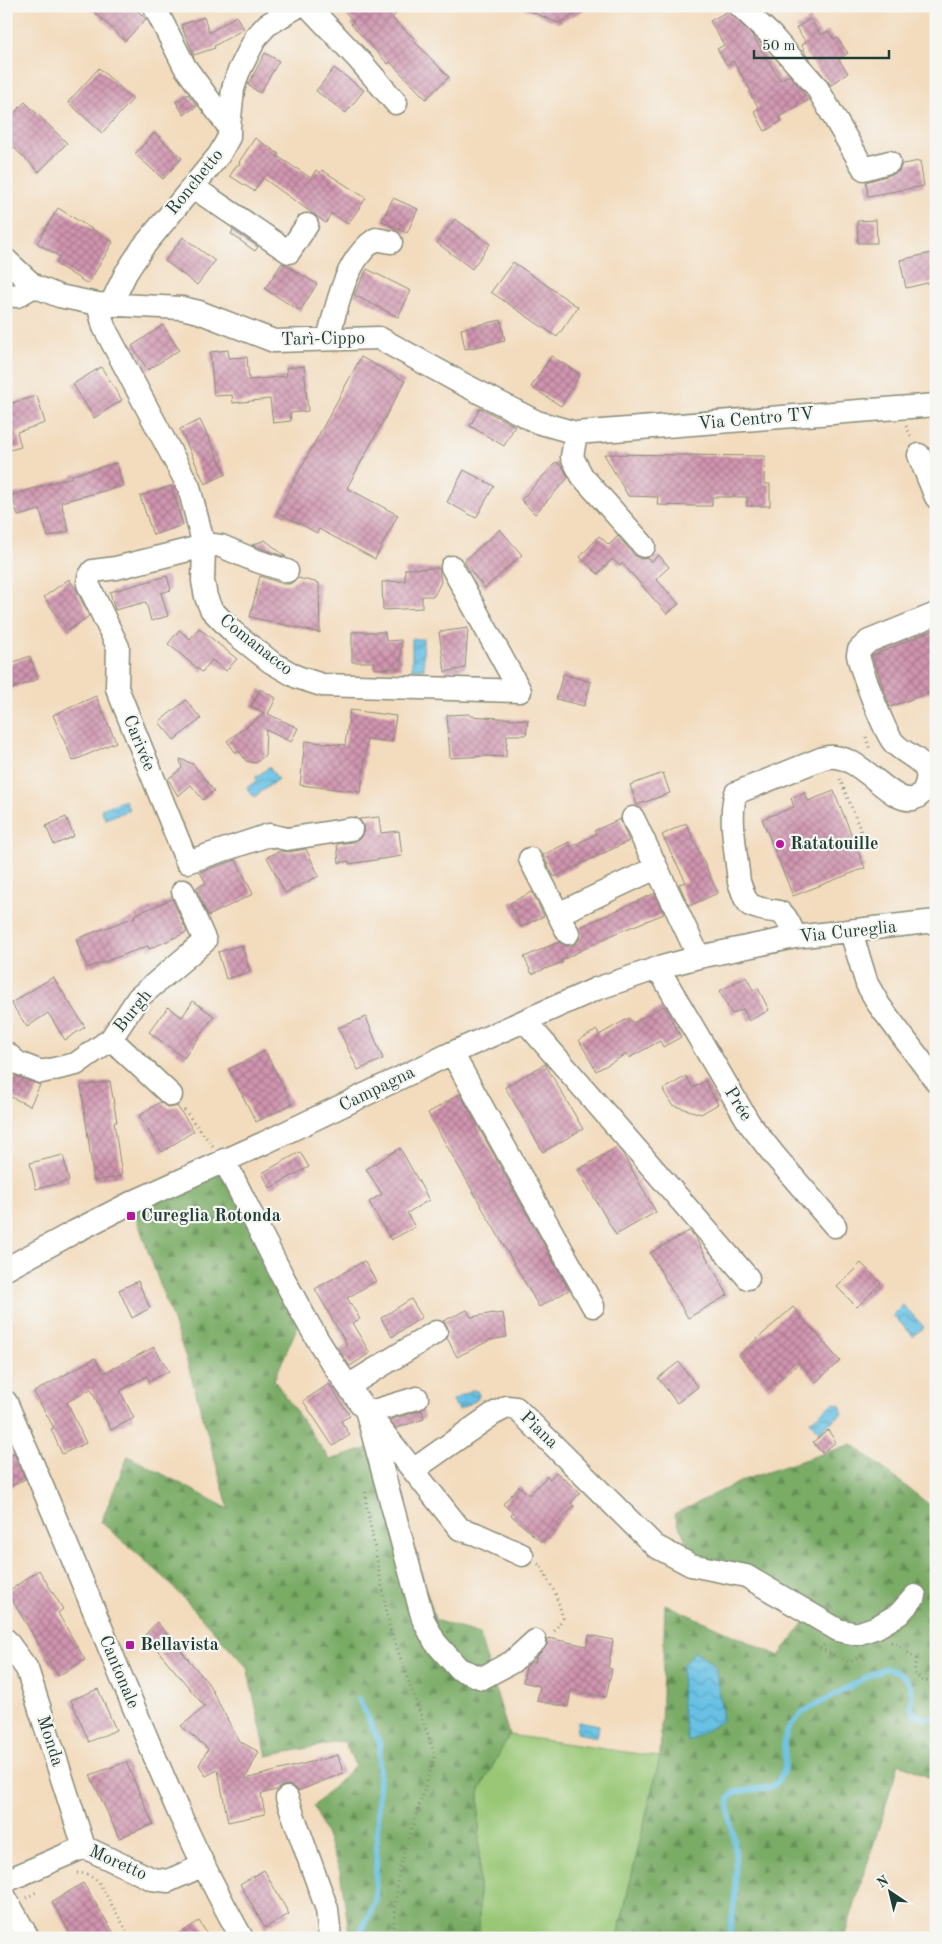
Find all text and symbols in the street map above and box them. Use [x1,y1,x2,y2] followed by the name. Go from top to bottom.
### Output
[754,28,890,60] scale bar
[762,39,796,54] text: 50 m
[163,146,227,218] street label: Ronchetto
[281,329,365,349] street label: Tarì-Cippo
[697,405,815,433] street label: Via Centro TV
[216,611,296,679] street label: Comanacco
[120,713,158,773] street label: Carivée
[790,835,878,853] place label: Ratatouille
[774,838,786,850] marker: Ratatouille
[799,918,898,946] street label: Via Cureglia
[111,986,156,1036] street label: Burgh
[336,1063,418,1115] street label: Campagna
[721,1084,755,1124] street label: Prée
[141,1207,281,1225] place label: Cureglia Rotonda
[125,1210,137,1222] marker: Cureglia Rotonda
[517,1408,561,1452] street label: Piana
[96,1633,142,1711] street label: Cantonale
[140,1636,219,1654] place label: Bellavista
[124,1639,136,1651] marker: Bellavista
[33,1713,67,1769] street label: Monda
[86,1842,150,1884] street label: Moretto
[864,1866,914,1916] north arrow
[875,1873,892,1891] text: N

